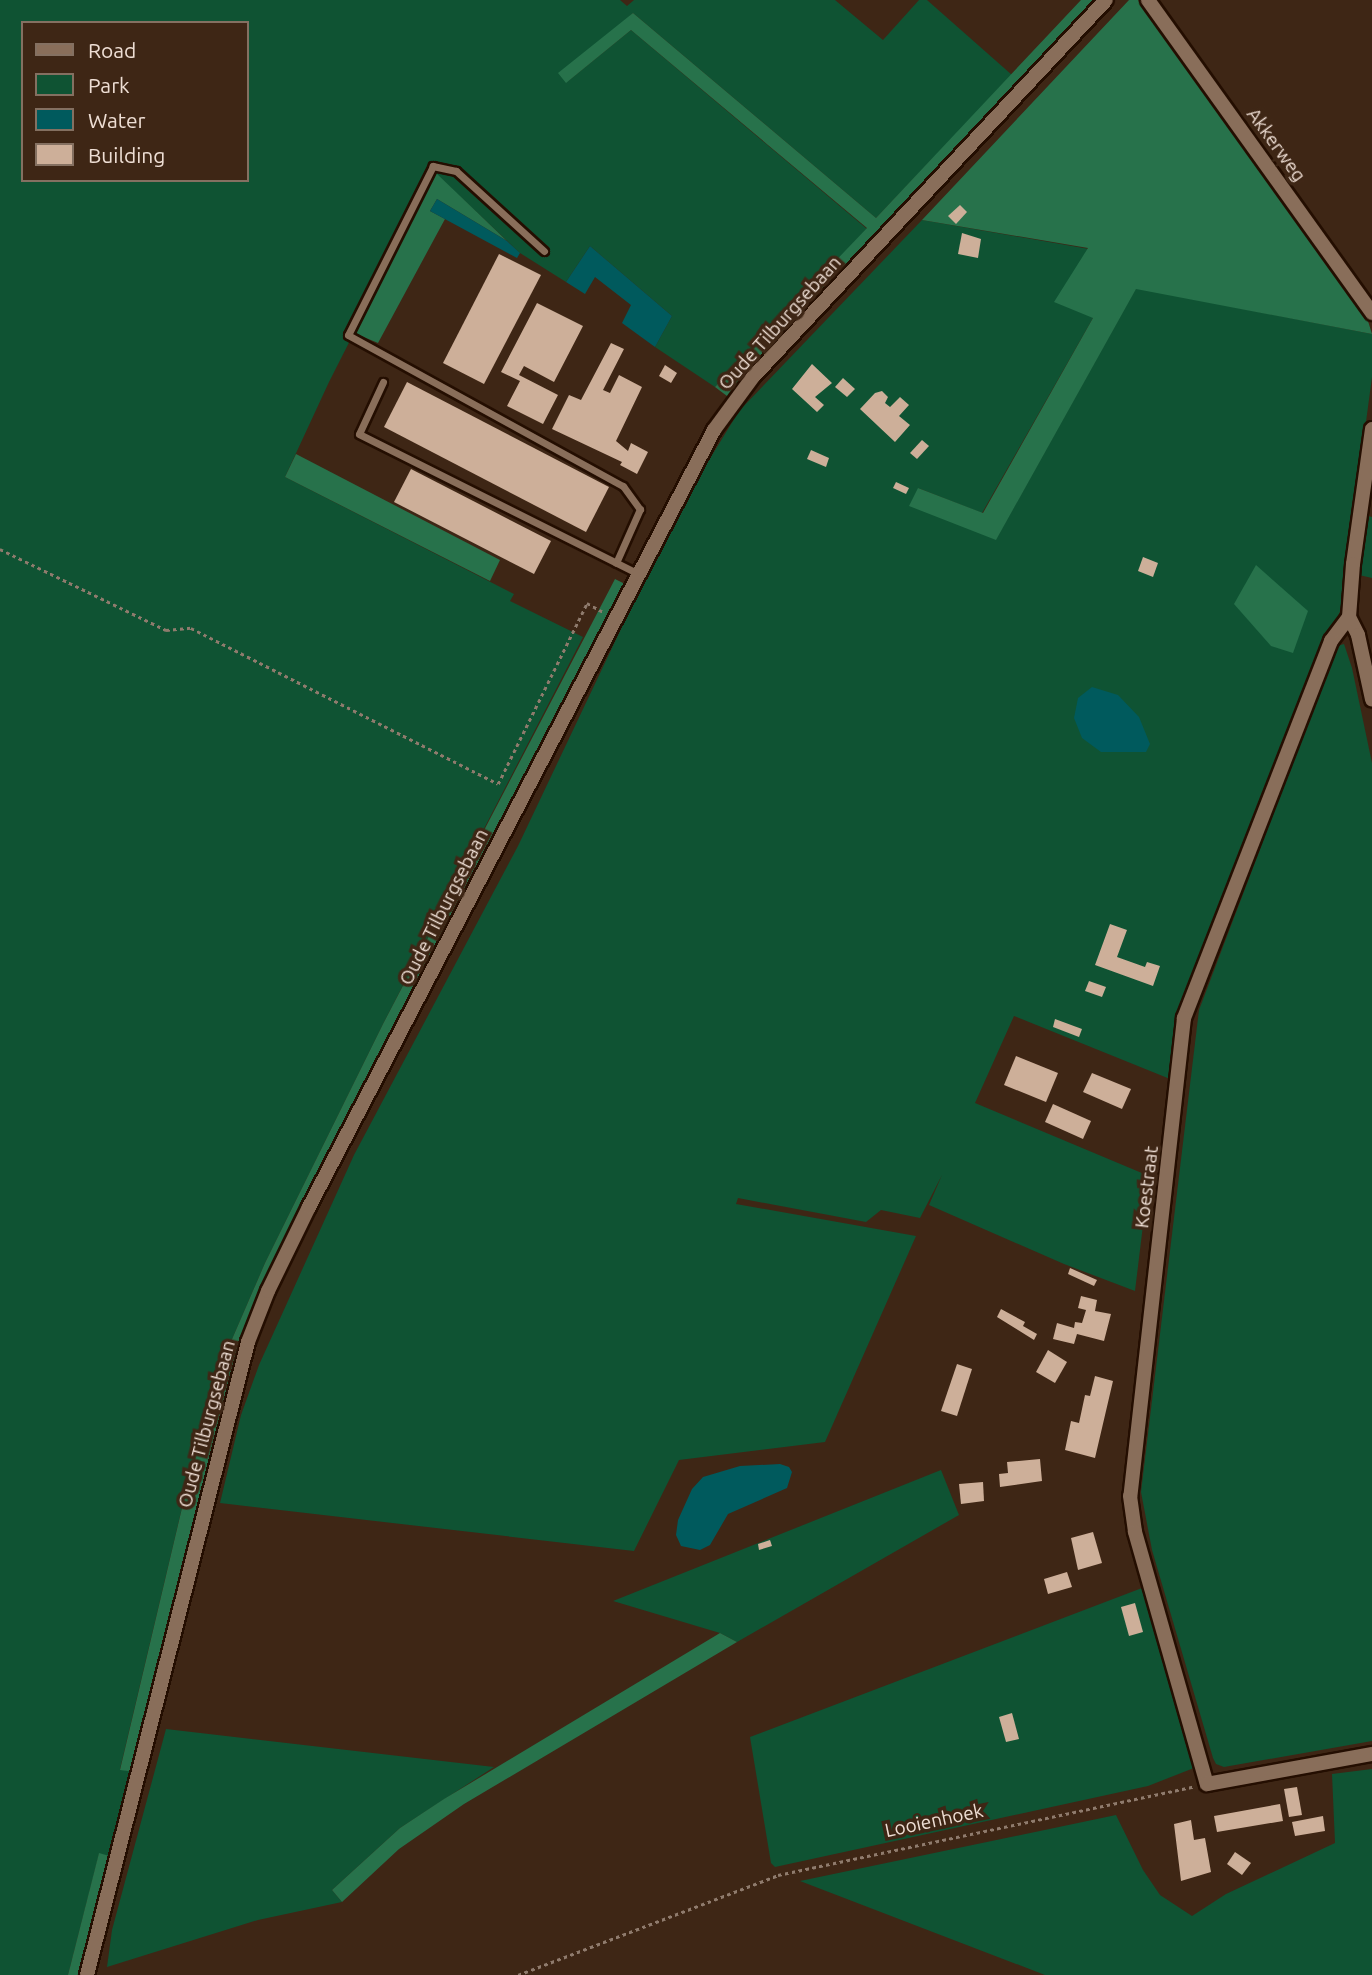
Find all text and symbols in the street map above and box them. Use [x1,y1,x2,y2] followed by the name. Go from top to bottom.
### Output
[21,21,248,182] legend
[88,38,136,62] text: Road
[88,73,130,97] text: Park
[1242,104,1310,186] street label: Akkerweg
[88,108,146,132] text: Water
[88,143,165,167] text: Building
[714,251,846,395] street label: Oude Tilburgsebaan
[395,825,493,989] street label: Oude Tilburgsebaan
[1131,1145,1163,1229] street label: Koestraat
[174,1338,240,1510] street label: Oude Tilburgsebaan
[883,1799,985,1843] street label: Looienhoek

